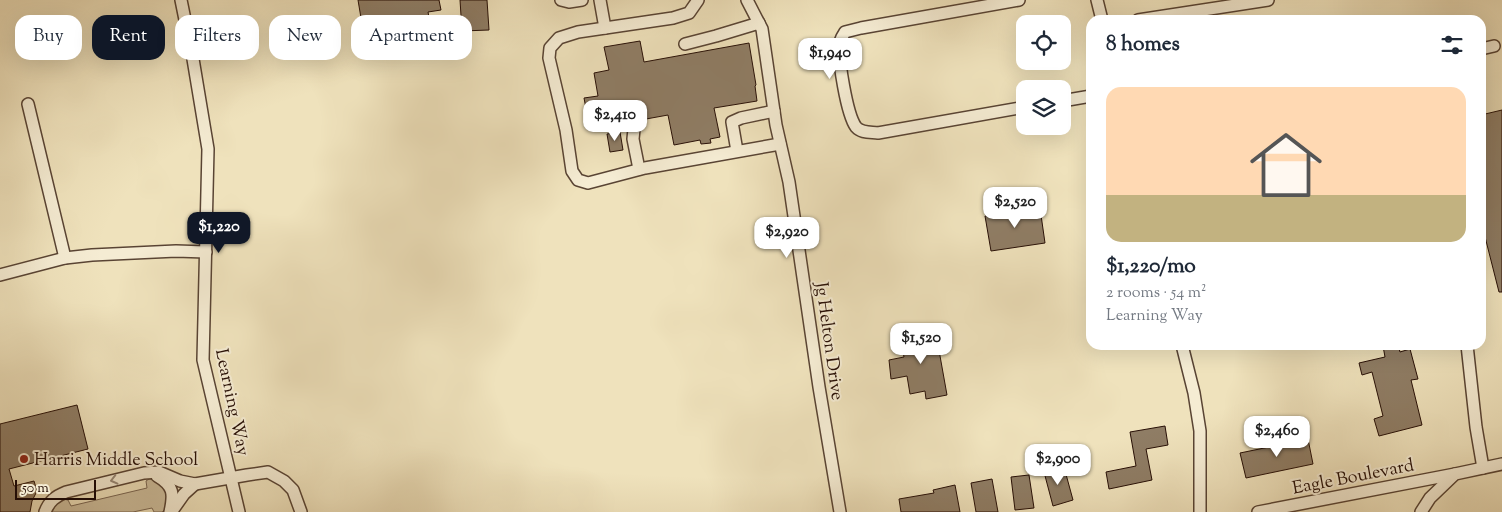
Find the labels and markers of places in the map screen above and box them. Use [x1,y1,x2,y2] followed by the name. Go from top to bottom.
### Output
[789,38,871,80] pin: $1,940
[574,100,656,142] pin: $2,410
[974,186,1056,229] pin: $2,520
[178,212,260,254] pin: $1,220
[746,216,828,259] pin: $2,920
[880,322,962,365] pin: $1,520
[1236,416,1318,458] pin: $2,460
[1017,444,1099,486] pin: $2,900
[34,448,198,474] place label: Harris Middle School
[18,453,30,465] marker: Harris Middle School

